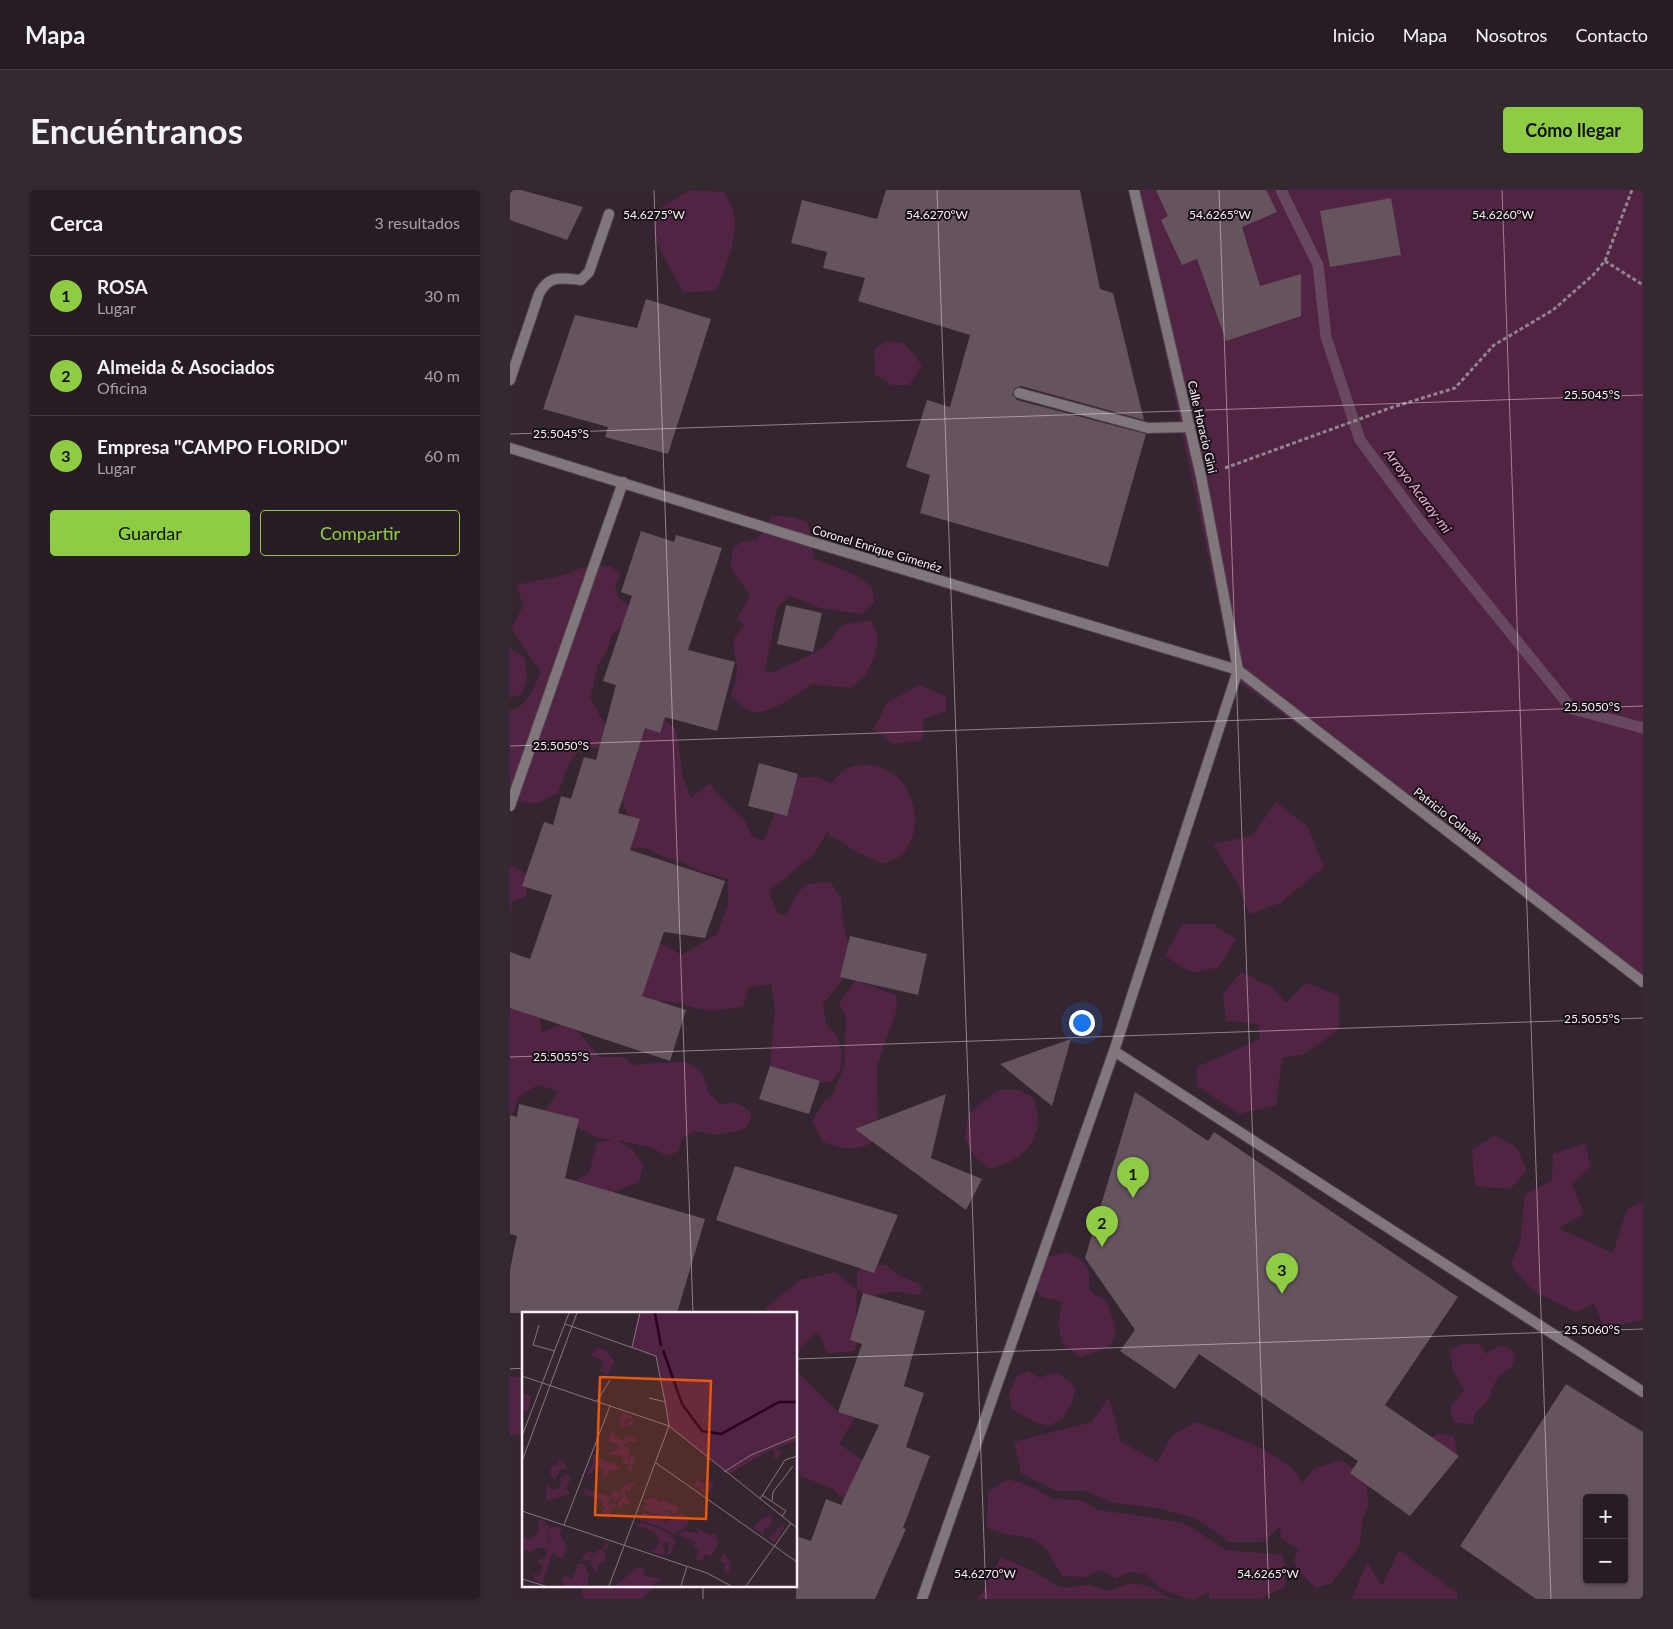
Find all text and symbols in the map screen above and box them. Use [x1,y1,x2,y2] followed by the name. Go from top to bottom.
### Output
[25,20,85,49] text: Mapa
[1332,24,1375,46] text: Inicio
[1403,24,1447,46] text: Mapa
[1475,24,1547,46] text: Nosotros
[1575,24,1648,46] text: Contacto
[1503,107,1643,153] button: Cómo llegar
[30,109,243,151] text: Encuéntranos
[623,207,686,222] text: 54.6275°W
[906,207,969,222] text: 54.6270°W
[1189,207,1252,222] text: 54.6265°W
[1472,207,1535,222] text: 54.6260°W
[50,210,103,235] text: Cerca
[374,213,460,232] text: 3 resultados
[97,275,148,298] text: ROSA
[61,286,71,305] text: 1
[424,286,460,305] text: 30 m
[97,298,136,317] text: Lugar
[97,355,275,378] text: Almeida & Asociados
[61,366,71,385] text: 2
[424,366,460,385] text: 40 m
[97,378,147,397] text: Oficina
[1185,379,1220,475] street label: Calle Horacio Gini
[1564,387,1620,402] text: 25.5045°S
[533,426,589,441] text: 25.5045°S
[97,435,348,458] text: Empresa "CAMPO FLORIDO"
[1381,444,1456,537] water label: Arroyo Acaray-mi
[61,446,71,465] text: 3
[424,446,460,465] text: 60 m
[97,458,136,477] text: Lugar
[50,510,250,556] button: Guardar
[260,510,460,556] button: Compartir
[811,522,944,576] street label: Coronel Enrique Gimenéz
[1564,699,1620,714] text: 25.5050°S
[533,738,589,753] text: 25.5050°S
[1411,784,1486,847] street label: Patricio Colmán
[1069,1010,1095,1036] your location
[1564,1011,1620,1026] text: 25.5055°S
[533,1049,589,1064] text: 25.5055°S
[1117,1157,1149,1198] pin: 1
[1086,1206,1118,1247] pin: 2
[1266,1253,1298,1294] pin: 3
[522,1312,798,1586] inset map
[1564,1322,1620,1337] text: 25.5060°S
[1583,1494,1628,1584] map controls
[1583,1494,1628,1539] button: +
[1583,1539,1628,1584] button: −
[954,1566,1017,1581] text: 54.6270°W
[1237,1566,1300,1581] text: 54.6265°W

